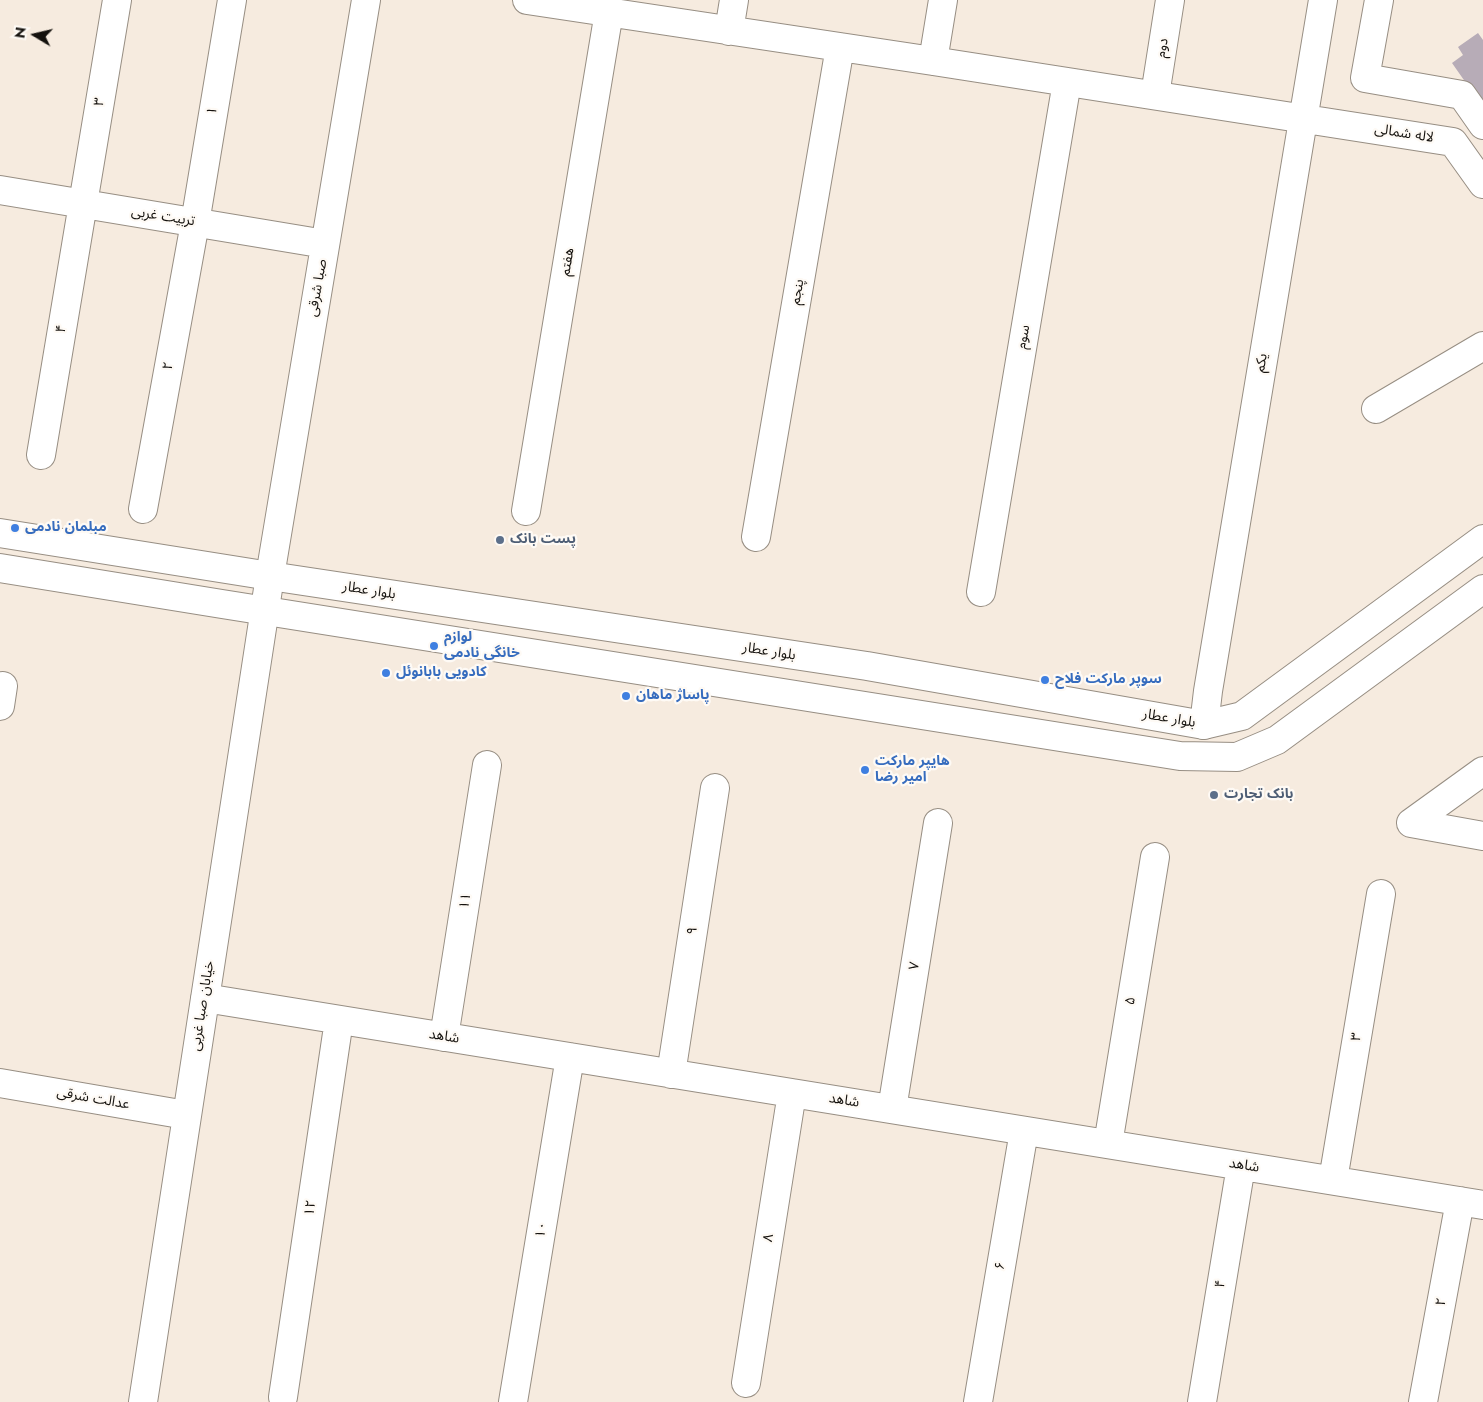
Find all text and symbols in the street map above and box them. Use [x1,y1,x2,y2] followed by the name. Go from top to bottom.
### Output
[10,10,60,60] north arrow
[9,26,31,40] text: N
[1153,37,1173,59] street label: دوم
[91,97,109,107] street label: ۳
[204,106,222,116] street label: ۱
[1373,121,1435,147] street label: لاله شمالی
[130,204,196,230] street label: تربیت غربی
[558,247,578,277] street label: هفتم
[305,258,331,318] street label: صبا شرقی
[787,278,809,306] street label: پنجم
[53,324,71,334] street label: ۴
[1014,324,1034,350] street label: سوم
[1252,352,1272,374] street label: یکم
[160,361,178,371] street label: ۲
[25,520,107,536] place label: مبلمان نادمی
[9,522,21,534] marker: مبلمان نادمی
[510,532,576,548] place label: پست بانک
[494,534,506,546] marker: پست بانک
[341,579,397,603] street label: بلوار عطار
[444,630,520,662] place label: لوازم خانگی نادمی
[428,640,440,652] marker: لوازم خانگی نادمی
[741,640,797,664] street label: بلوار عطار
[396,665,487,681] place label: کادویی بابانوئل
[380,667,392,679] marker: کادویی بابانوئل
[1055,672,1162,688] place label: سوپر مارکت فلاح
[1039,674,1051,686] marker: سوپر مارکت فلاح
[636,688,710,704] place label: پاساژ ماهان
[620,690,632,702] marker: پاساژ ماهان
[1141,706,1197,732] street label: بلوار عطار
[875,754,950,786] place label: هایپر مارکت امیر رضا
[859,764,871,776] marker: هایپر مارکت امیر رضا
[1224,787,1294,803] place label: بانک تجارت
[1208,789,1220,801] marker: بانک تجارت
[456,892,476,910] street label: ۱۱
[684,926,702,936] street label: ۹
[188,960,218,1052] street label: خیابان صبا غربی
[906,961,924,971] street label: ۷
[1122,996,1140,1006] street label: ۵
[428,1026,460,1048] street label: شاهد
[1348,1032,1366,1042] street label: ۳
[55,1084,131,1114] street label: عدالت شرقی
[828,1090,860,1112] street label: شاهد
[1228,1155,1260,1177] street label: شاهد
[302,1199,320,1217] street label: ۱۲
[532,1221,552,1239] street label: ۱۰
[760,1233,778,1243] street label: ۸
[992,1261,1010,1271] street label: ۶
[1212,1279,1230,1289] street label: ۴
[1433,1297,1451,1307] street label: ۲

